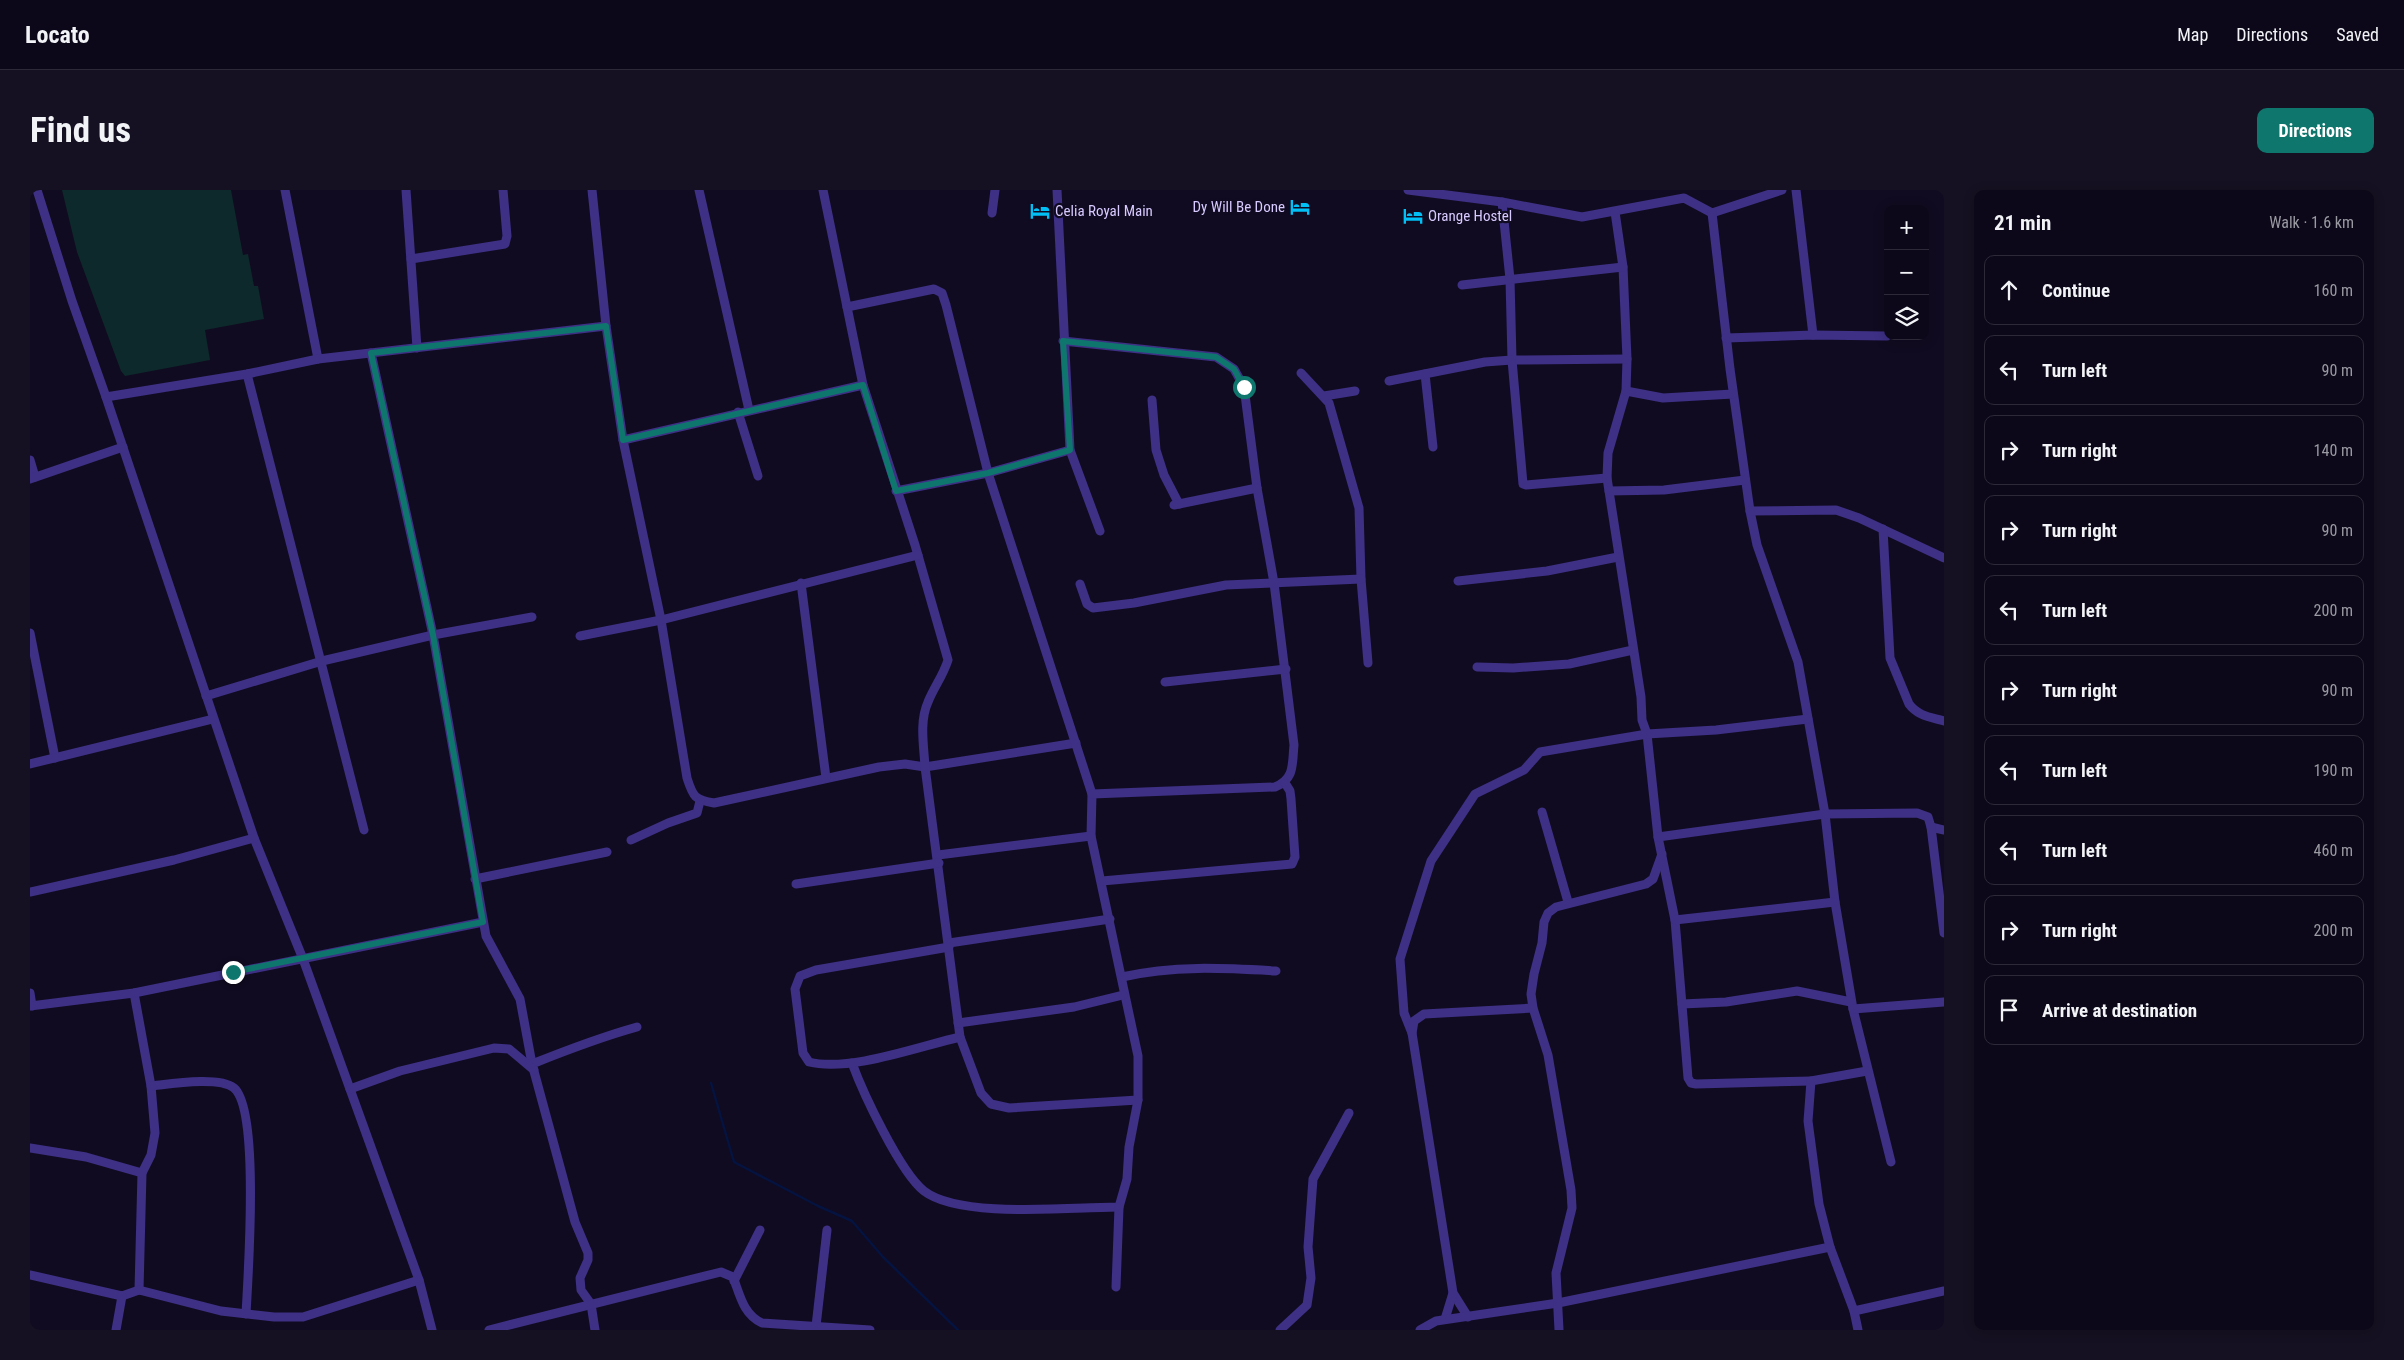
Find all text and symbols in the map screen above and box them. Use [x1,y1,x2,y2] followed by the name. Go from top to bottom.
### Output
[25,21,90,49] text: Locato
[2177,24,2208,45] text: Map
[2236,24,2308,45] text: Directions
[2336,24,2379,45] text: Saved
[2257,108,2374,153] button: Directions
[30,110,131,151] text: Find us
[1289,196,1311,218] hotel icon: Dy Will Be Done
[1193,198,1285,216] place label: Dy Will Be Done
[1029,200,1051,222] hotel icon: Celia Royal Main
[1055,202,1153,220] place label: Celia Royal Main
[1402,205,1424,227] hotel icon: Orange Hostel
[1884,205,1929,340] map controls
[1884,205,1929,250] button: +
[1428,207,1512,225] place label: Orange Hostel
[1994,211,2051,235] text: 21 min
[2269,213,2354,232] text: Walk · 1.6 km
[1884,250,1929,295] button: −
[1995,276,2023,304] icon: ahead
[2042,279,2110,302] text: Continue
[2314,281,2353,300] text: 160 m
[1884,295,1929,340] button: layers
[1995,356,2023,384] icon: left
[2042,359,2107,382] text: Turn left
[2321,361,2353,380] text: 90 m
[1233,376,1256,399] route start
[1995,436,2023,464] icon: right
[2042,439,2117,462] text: Turn right
[2314,441,2353,460] text: 140 m
[1995,516,2023,544] icon: right
[2042,519,2117,542] text: Turn right
[2321,521,2353,540] text: 90 m
[1995,596,2023,624] icon: left
[2042,599,2107,622] text: Turn left
[2314,601,2353,620] text: 200 m
[1995,676,2023,704] icon: right
[2042,679,2117,702] text: Turn right
[2321,681,2353,700] text: 90 m
[1995,756,2023,784] icon: left
[2042,759,2107,782] text: Turn left
[2314,761,2353,780] text: 190 m
[1995,836,2023,864] icon: left
[2042,839,2107,862] text: Turn left
[2314,841,2353,860] text: 460 m
[1995,916,2023,944] icon: right
[2042,919,2117,942] text: Turn right
[2314,921,2353,940] text: 200 m
[222,961,245,984] route end
[1995,996,2023,1024] icon: arrive
[2042,999,2197,1022] text: Arrive at destination

